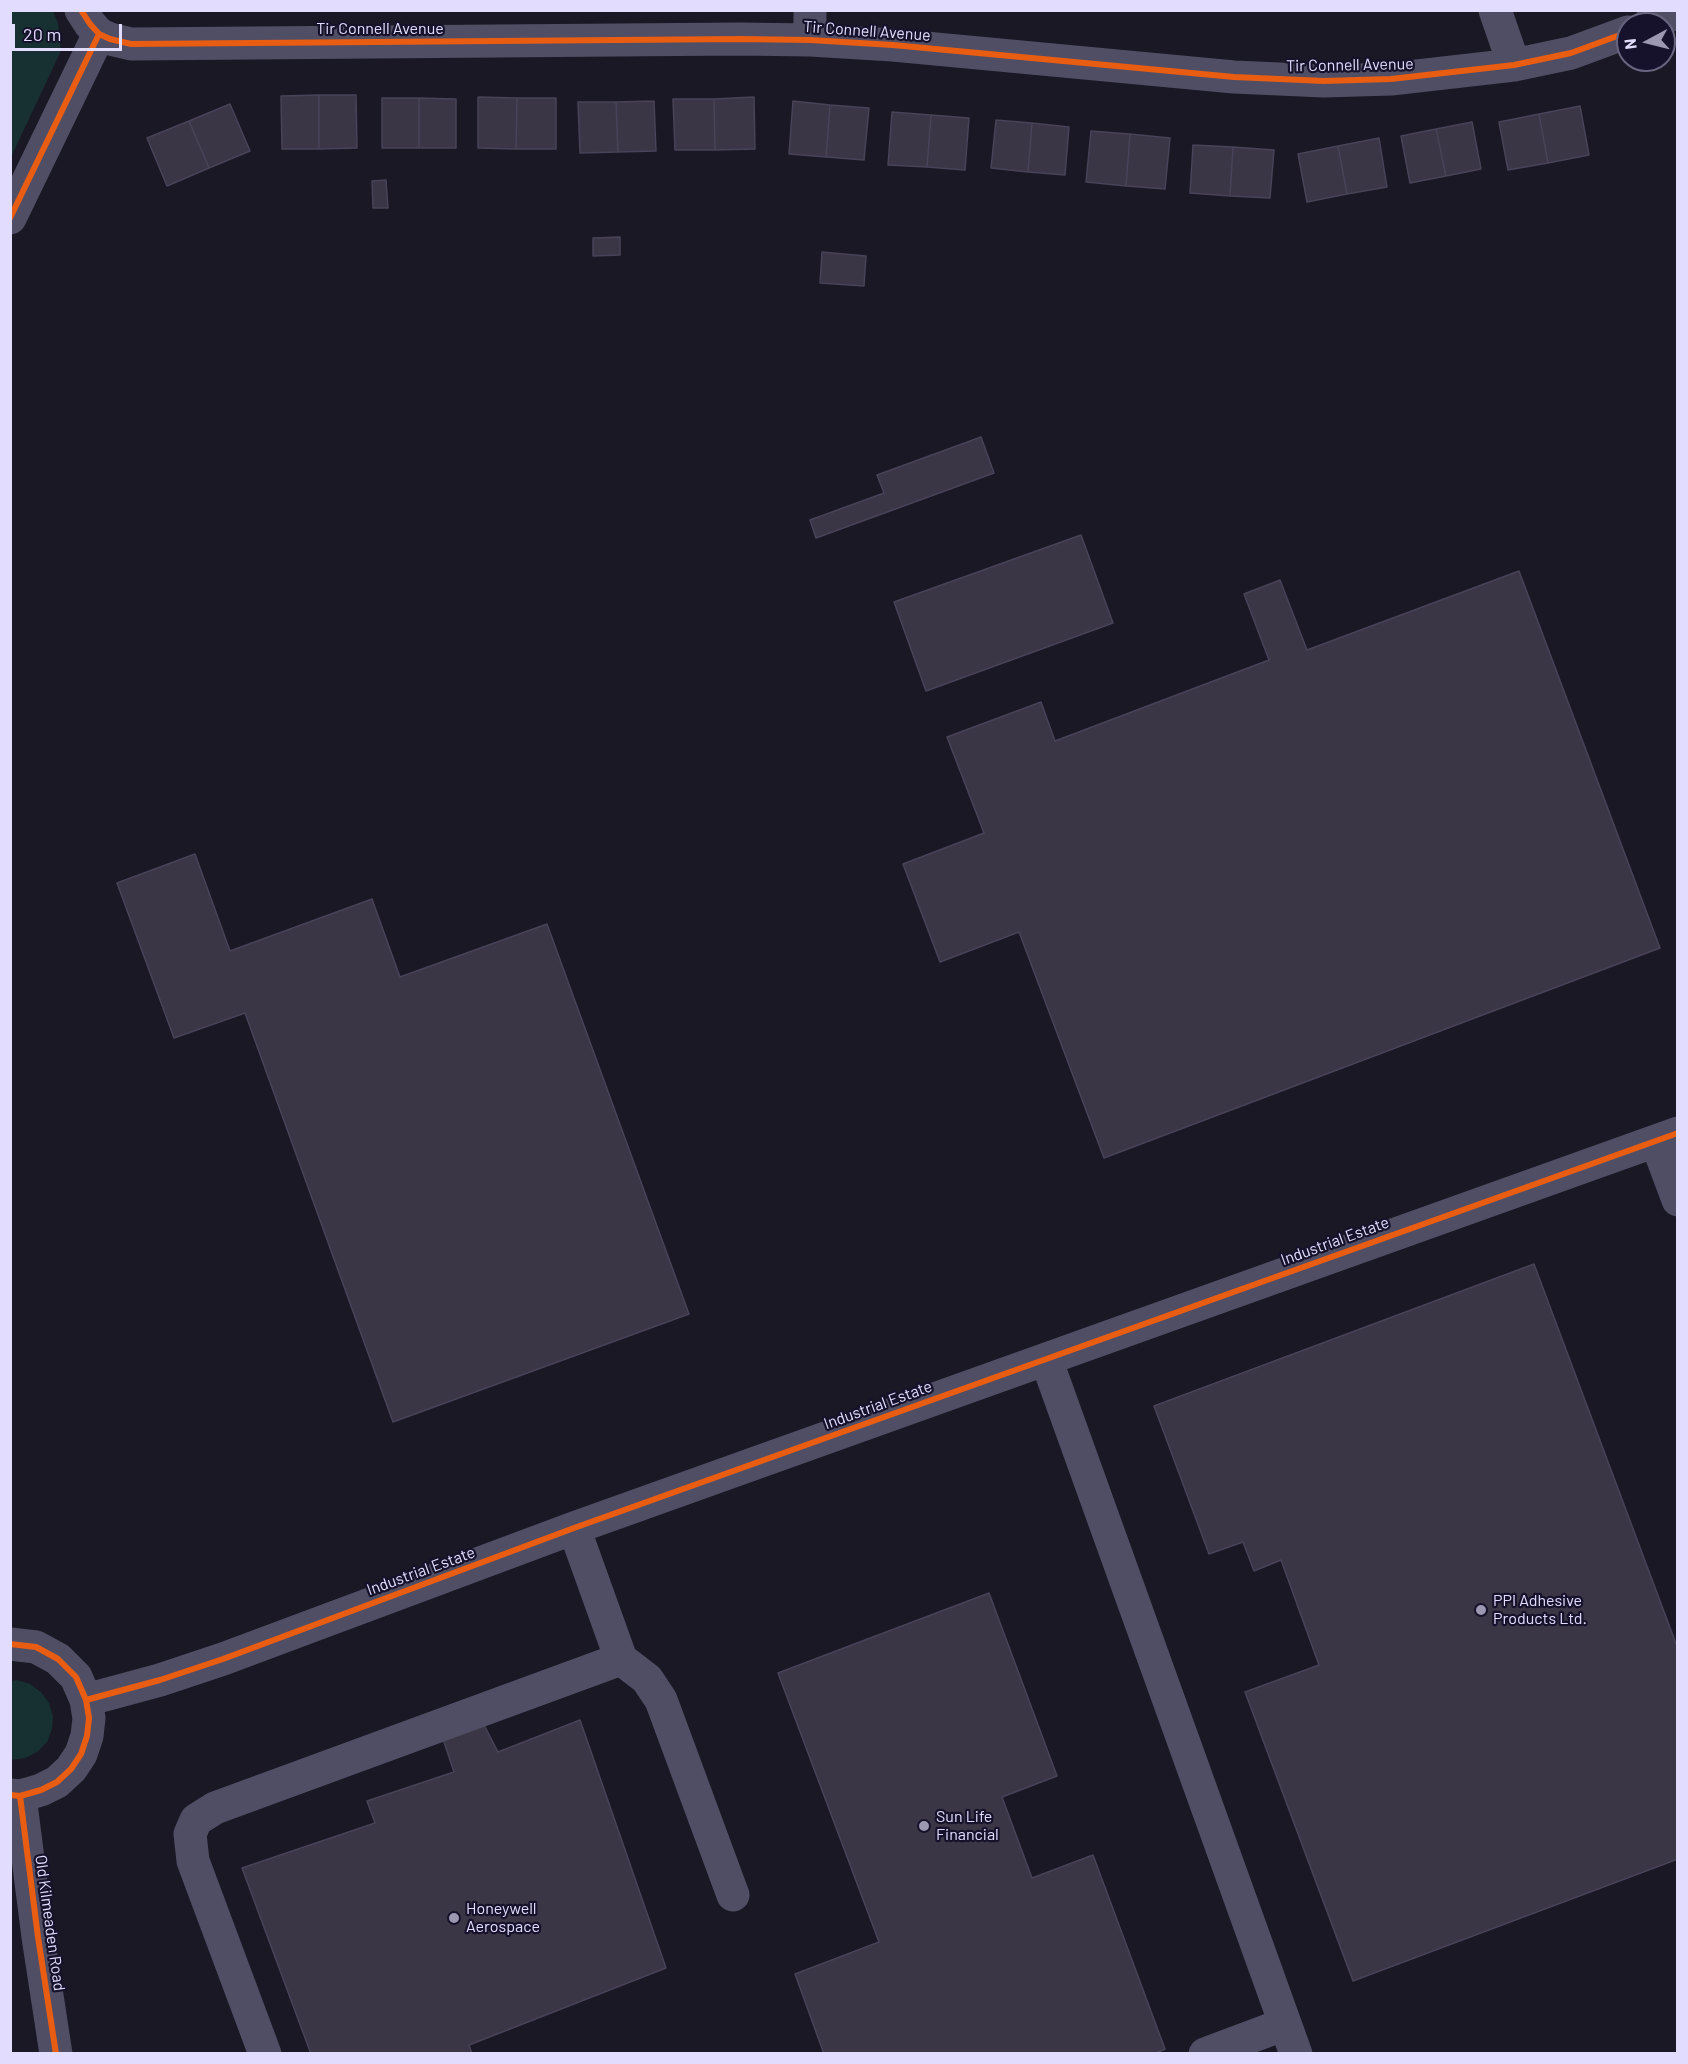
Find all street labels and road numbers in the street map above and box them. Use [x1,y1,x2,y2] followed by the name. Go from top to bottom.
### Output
[803,17,931,45] street label: Tir Connell Avenue
[316,19,444,39] street label: Tir Connell Avenue
[1286,54,1414,76] street label: Tir Connell Avenue
[1278,1213,1392,1269] street label: Industrial Estate
[821,1377,935,1433] street label: Industrial Estate
[364,1543,478,1599] street label: Industrial Estate
[31,1854,69,1992] street label: Old Kilmeaden Road

